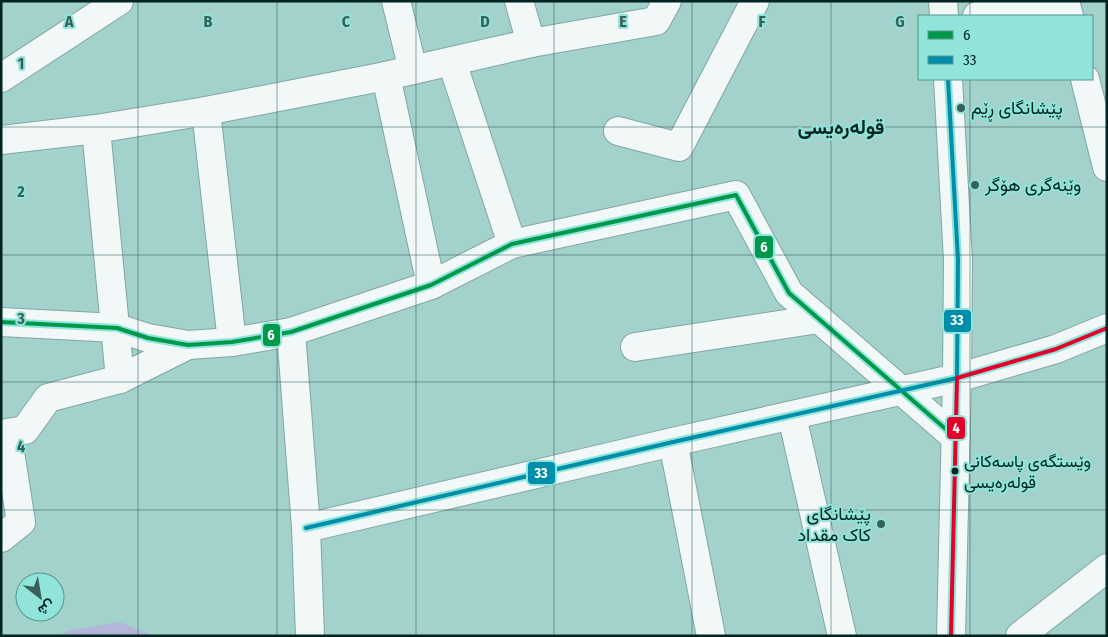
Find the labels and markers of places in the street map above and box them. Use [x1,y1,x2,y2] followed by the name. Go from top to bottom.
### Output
[971,97,1063,122] place label: پێشانگای ڕێم
[955,102,967,114] marker: پێشانگای ڕێم
[984,174,1081,196] place label: وێنەگری هۆگر
[969,179,981,191] marker: وێنەگری هۆگر
[964,451,1091,493] place label: وێستگەی پاسەكانی قولەرەیسی
[950,466,960,476] marker: وێستگەی پاسەكانی قولەرەیسی
[797,503,871,546] place label: پێشانگای کاک مقداد
[875,518,887,530] marker: پێشانگای کاک مقداد

